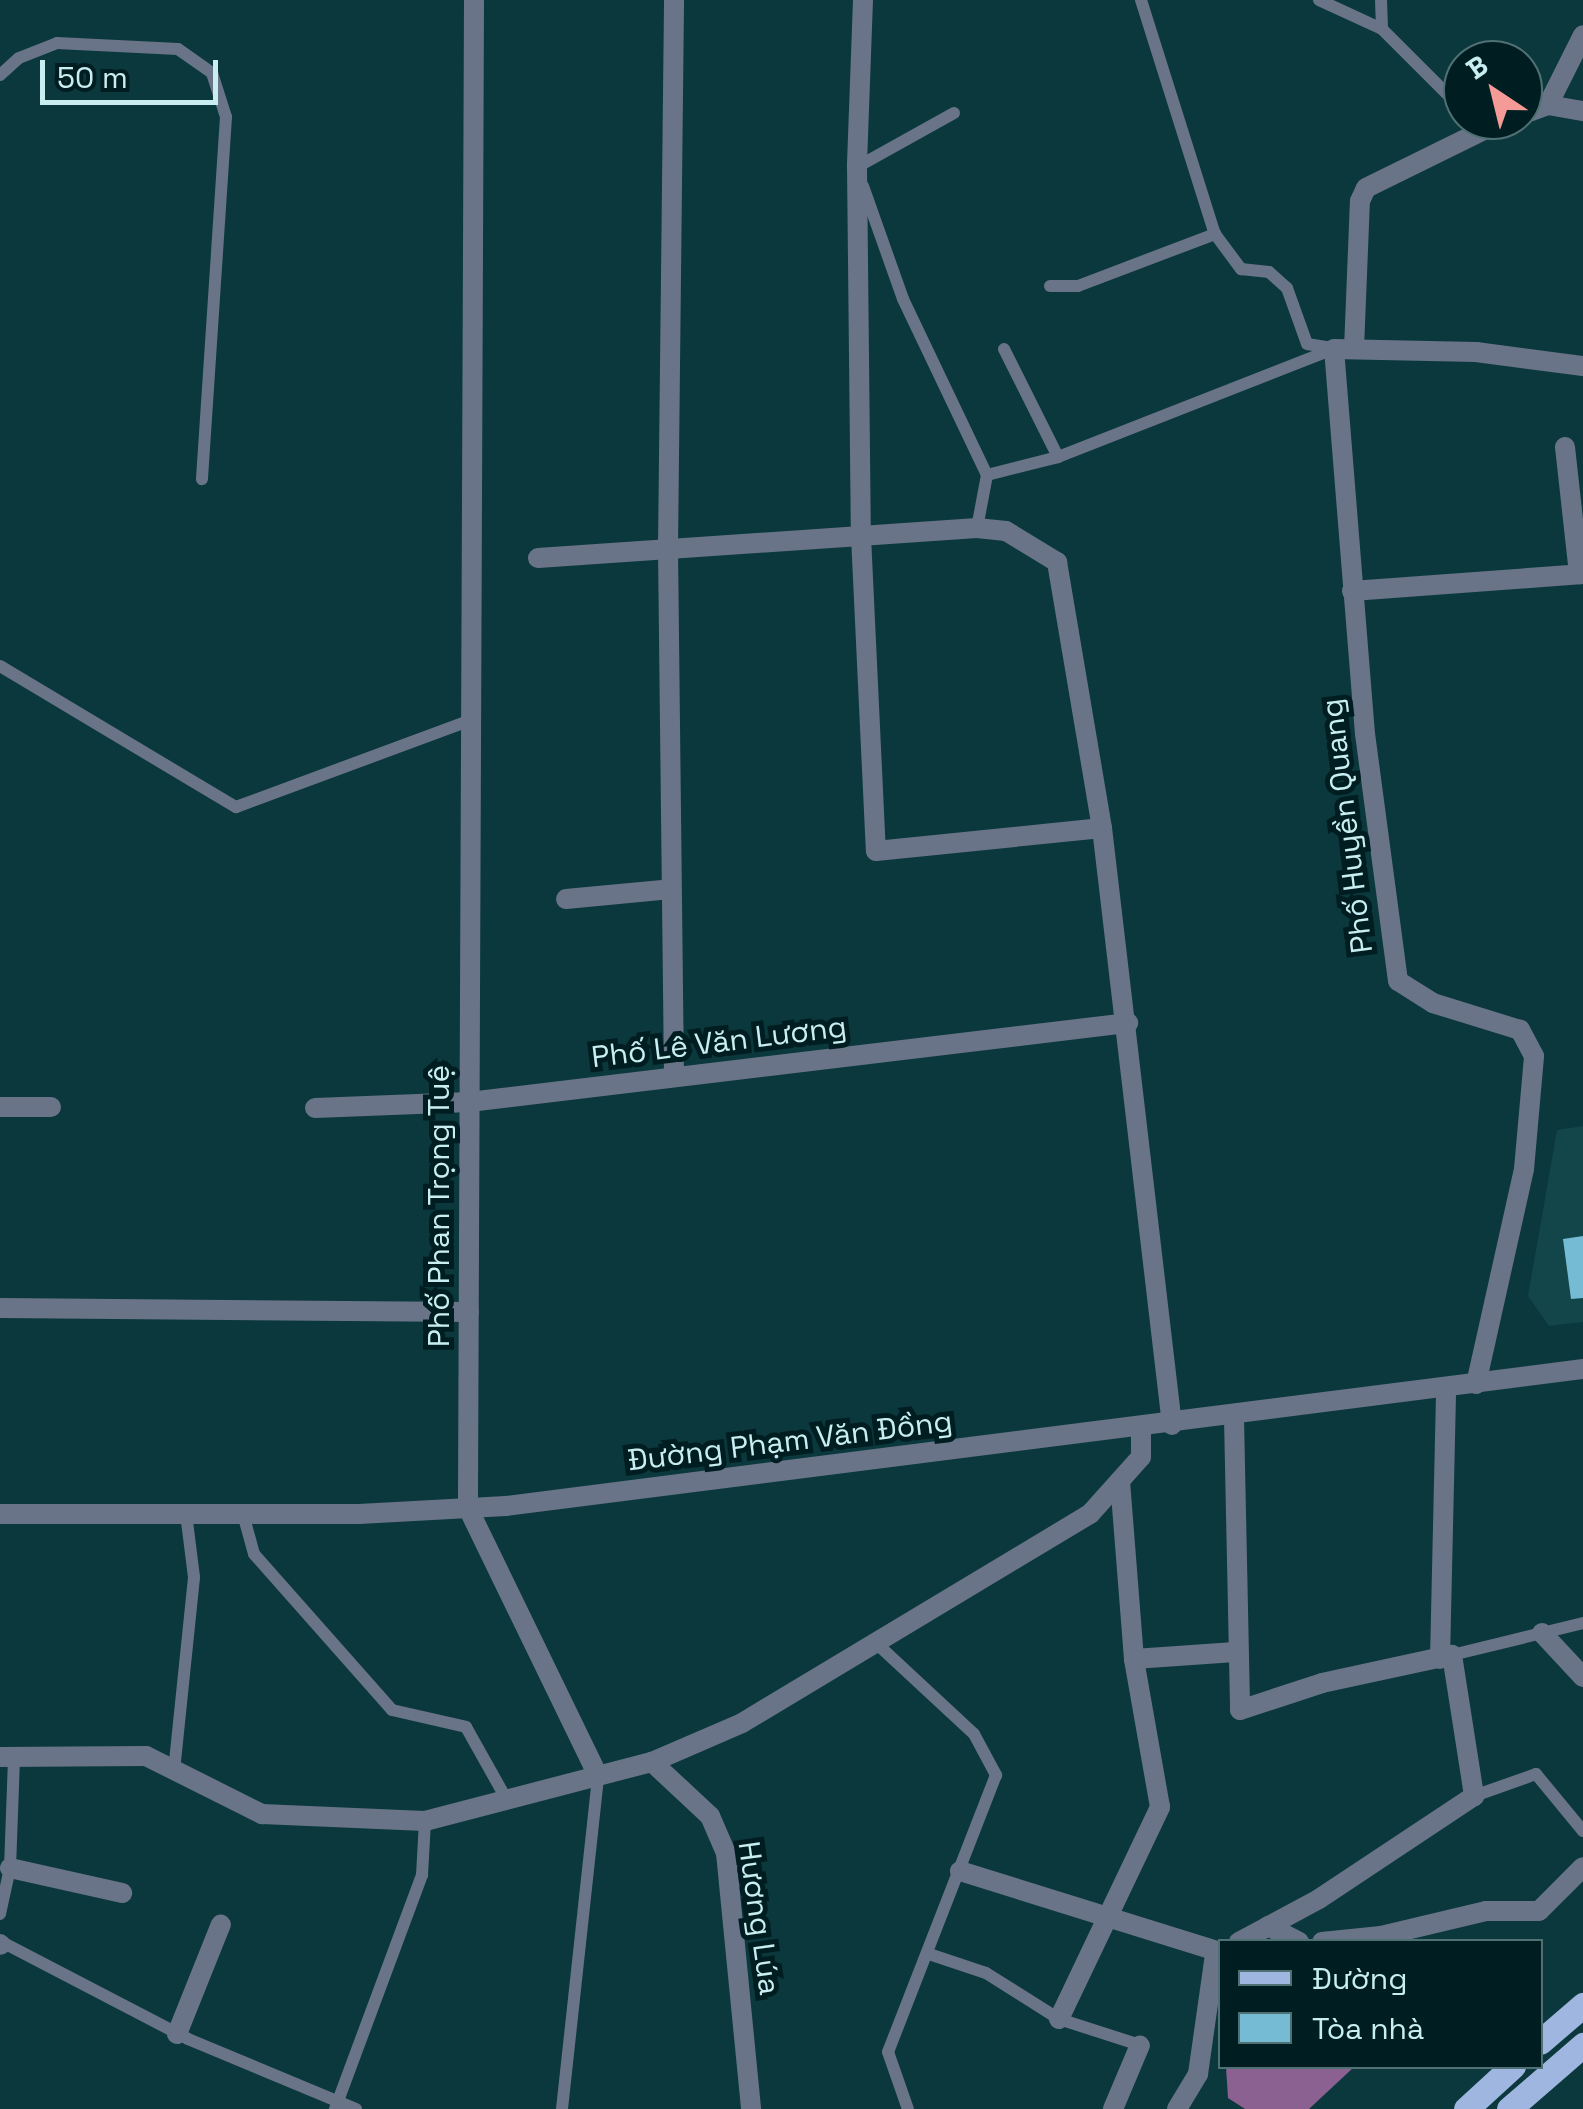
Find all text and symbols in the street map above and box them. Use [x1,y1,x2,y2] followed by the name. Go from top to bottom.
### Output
[45,40,222,102] scale bar
[1443,40,1543,140] north arrow
[1459,47,1495,87] text: B
[57,58,128,97] text: 50 m
[1314,697,1380,955] street label: Phố Huyền Quang
[589,1008,849,1076] street label: Phố Lê Văn Lương
[421,1064,457,1348] street label: Phố Phan Trọng Tuệ
[625,1403,955,1479] street label: Đường Phạm Văn Đồng
[730,1839,788,1997] street label: Hương Lúa
[1218,1939,1543,2069] legend
[1312,1959,1408,1998] text: Đường
[1312,2009,1424,2048] text: Tòa nhà

